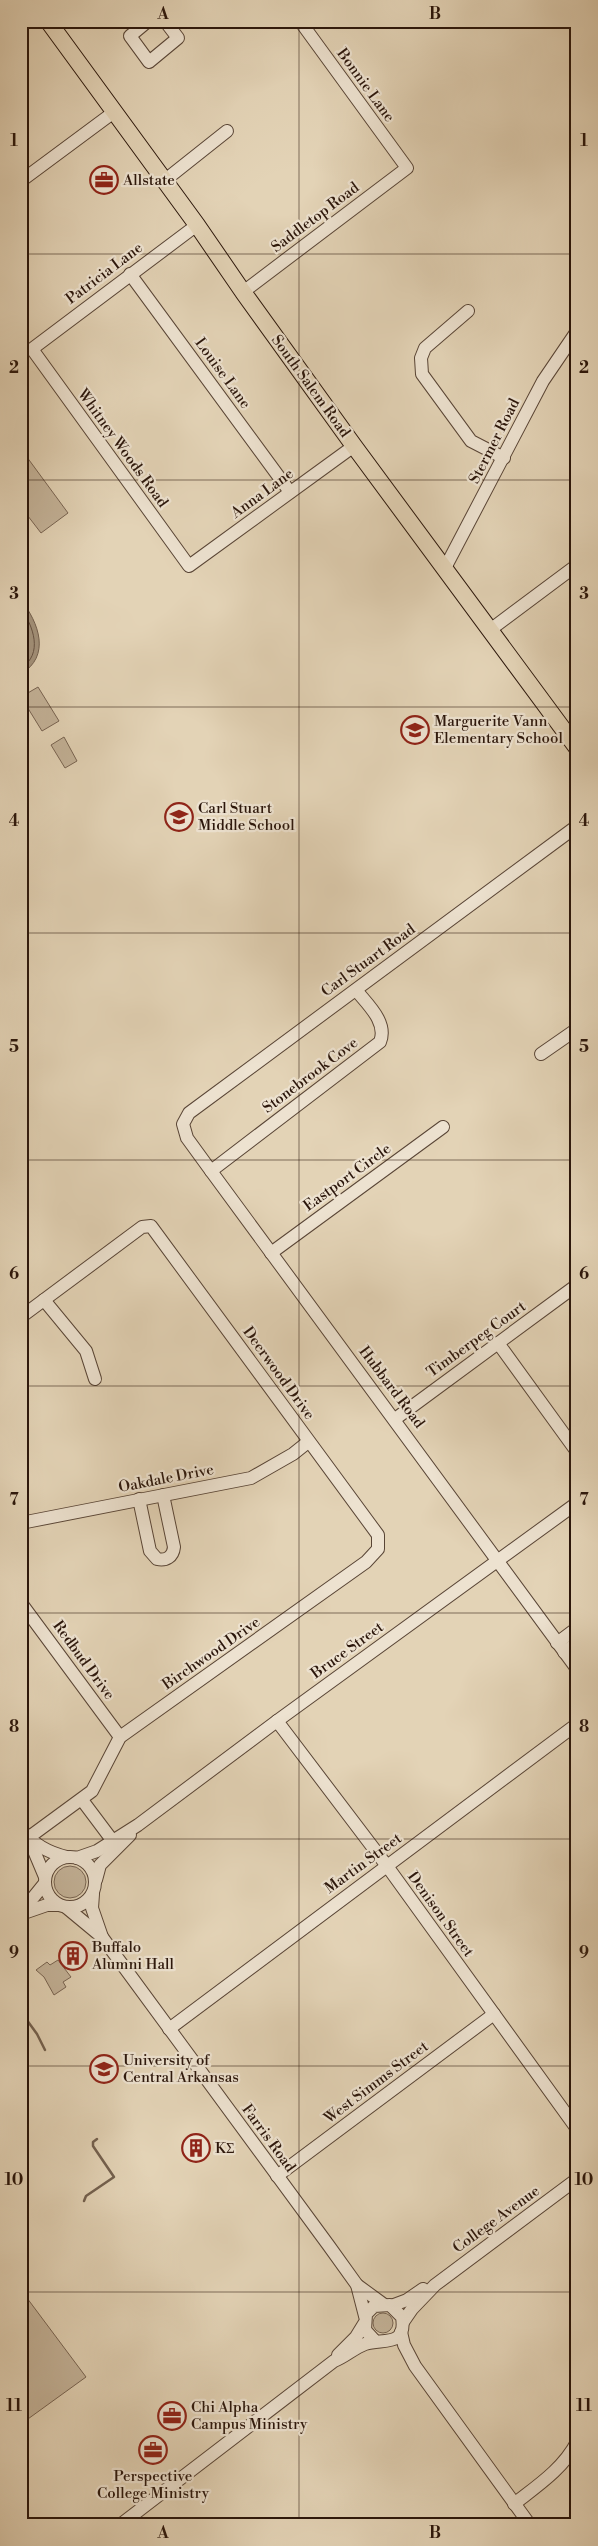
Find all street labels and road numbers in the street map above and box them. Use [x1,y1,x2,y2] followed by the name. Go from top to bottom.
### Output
[332,44,399,126] street label: Bonnie Lane
[268,178,363,257] street label: Saddletop Road
[62,238,146,308] street label: Patricia Lane
[267,331,355,442] street label: South Salem Road
[190,334,255,413] street label: Louise Lane
[73,385,172,512] street label: Whitney Woods Road
[465,395,524,487] street label: Stermer Road
[226,464,297,523] street label: Anna Lane
[317,920,419,1001] street label: Carl Stuart Road
[259,1033,362,1117] street label: Stonebrook Cove
[300,1139,395,1215] street label: Eastport Circle
[423,1297,530,1382] street label: Timberpeg Court
[238,1323,319,1424] street label: Deerwood Drive
[355,1342,429,1433] street label: Hubbard Road
[117,1460,215,1497] street label: Oakdale Drive
[158,1613,264,1695] street label: Birchwood Drive
[49,1617,119,1704] street label: Redbud Drive
[307,1617,388,1684] street label: Bruce Street
[321,1829,406,1898] street label: Martin Street
[403,1868,478,1961] street label: Denison Street
[320,2037,433,2128] street label: West Simms Street
[238,2101,300,2176] street label: Farris Road
[449,2181,543,2257] street label: College Avenue

